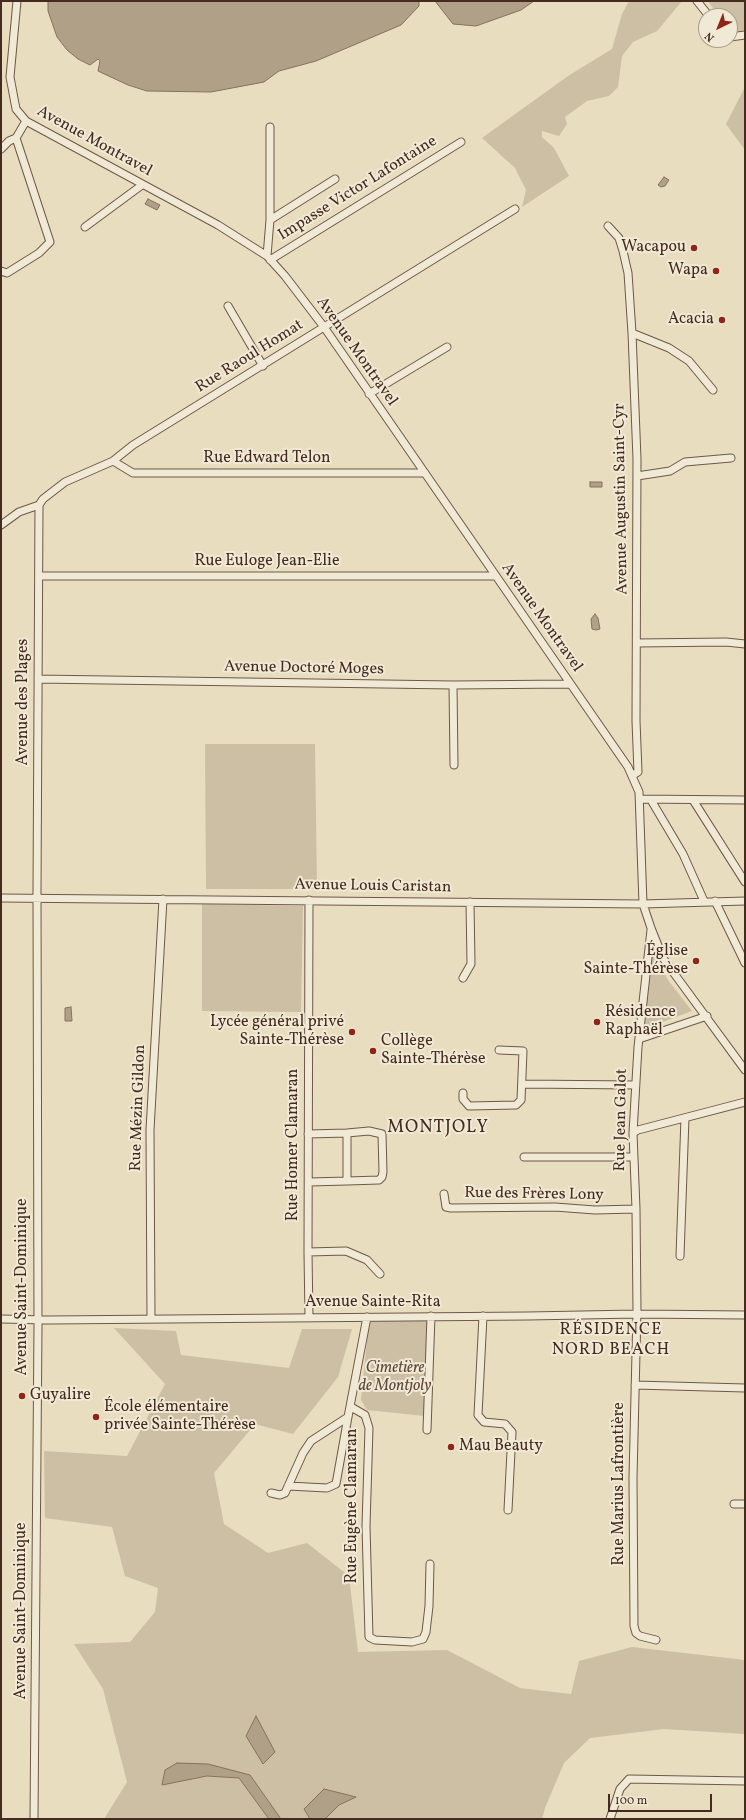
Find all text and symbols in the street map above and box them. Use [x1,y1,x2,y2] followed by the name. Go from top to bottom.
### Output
[698,8,738,48] north arrow
[702,28,718,45] text: N
[33,102,155,182] street label: Avenue Montravel
[275,132,441,246] street label: Impasse Victor Lafontaine
[621,238,686,258] place label: Wacapou
[689,243,699,253] marker: Wacapou
[668,261,708,281] place label: Wapa
[711,266,721,276] marker: Wapa
[311,294,401,410] street label: Avenue Montravel
[668,310,714,330] place label: Acacia
[717,315,727,325] marker: Acacia
[193,316,307,398] street label: Rue Raoul Homat
[611,403,633,595] street label: Avenue Augustin Saint-Cyr
[203,449,331,469] street label: Rue Edward Telon
[194,552,340,572] street label: Rue Euloge Jean-Elie
[496,560,586,676] street label: Avenue Montravel
[14,639,34,765] street label: Avenue des Plages
[224,658,384,680] street label: Avenue Doctoré Moges
[294,876,452,898] street label: Avenue Louis Caristan
[583,942,688,980] place label: Église Sainte-Thérèse
[691,956,701,966] marker: Église Sainte-Thérèse
[605,1003,676,1041] place label: Résidence Raphaël
[210,1013,344,1051] place label: Lycée général privé Sainte-Thérèse
[592,1017,602,1027] marker: Résidence Raphaël
[347,1027,357,1037] marker: Lycée général privé Sainte-Thérèse
[381,1032,486,1070] place label: Collège Sainte-Thérèse
[127,1044,151,1172] street label: Rue Mézin Gildon
[368,1046,378,1056] marker: Collège Sainte-Thérèse
[612,1068,632,1172] street label: Rue Jean Galot
[284,1069,304,1221] street label: Rue Homer Clamaran
[387,1118,489,1140] district label: MONTJOLY
[464,1184,604,1206] street label: Rue des Frères Lony
[13,1198,33,1376] street label: Avenue Saint-Dominique
[305,1293,441,1313] street label: Avenue Sainte-Rita
[552,1321,670,1361] district label: RÉSIDENCE NORD BEACH
[358,1359,432,1397] park label: Cimetière de Montjoly
[30,1386,91,1406] place label: Guyalire
[17,1391,27,1401] marker: Guyalire
[104,1398,256,1436] place label: École élémentaire privée Sainte-Thérèse
[610,1402,630,1566] street label: Rue Marius Lafrontière
[91,1412,101,1422] marker: École élémentaire privée Sainte-Thérèse
[343,1428,363,1584] street label: Rue Eugène Clamaran
[459,1437,543,1457] place label: Mau Beauty
[446,1442,456,1452] marker: Mau Beauty
[12,1522,32,1700] street label: Avenue Saint-Dominique
[610,1786,714,1812] scale bar
[615,1793,647,1809] text: 100 m

